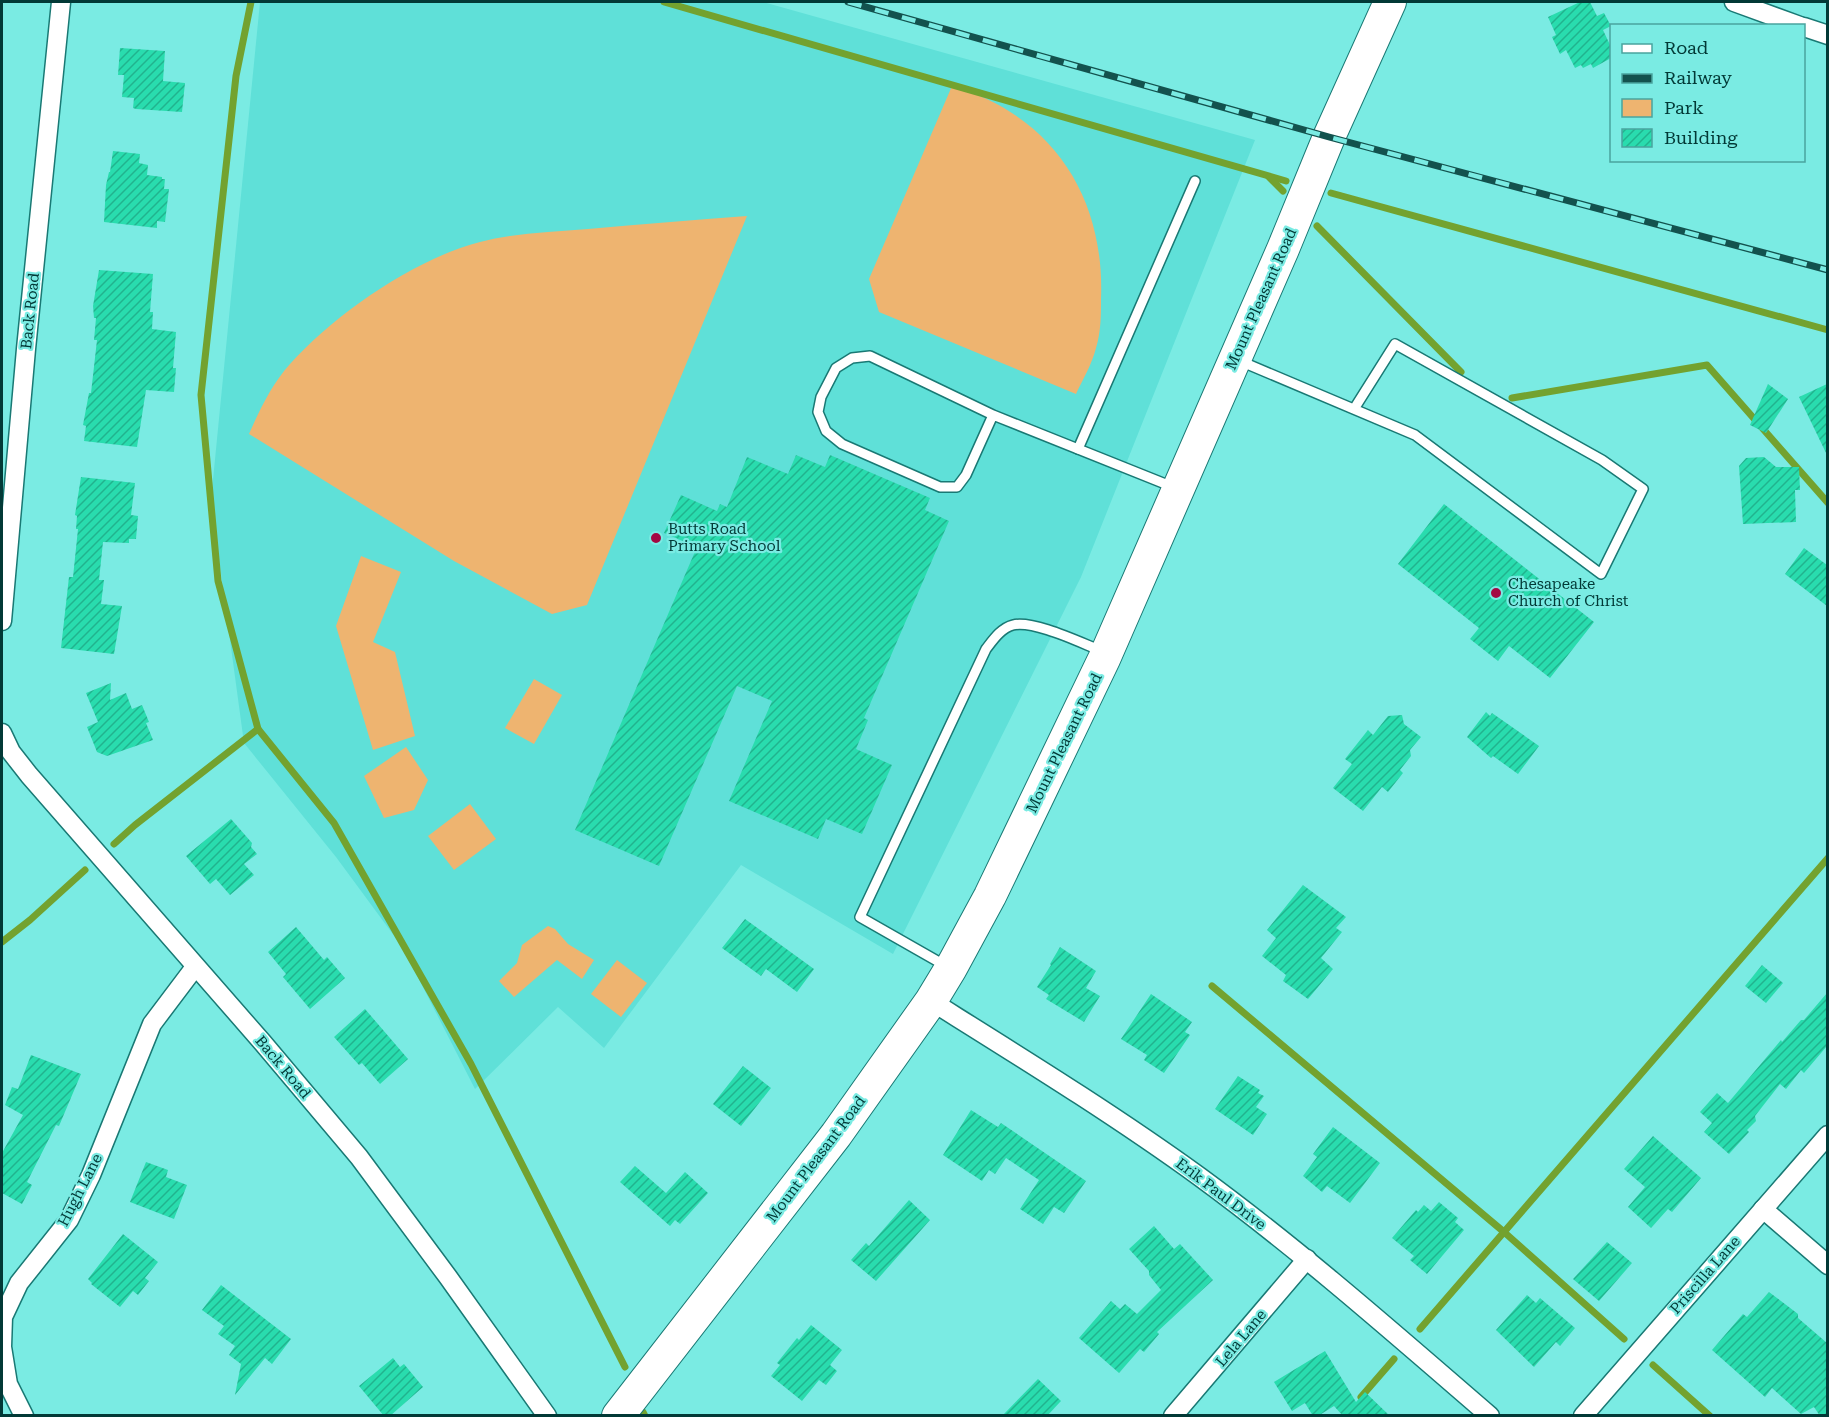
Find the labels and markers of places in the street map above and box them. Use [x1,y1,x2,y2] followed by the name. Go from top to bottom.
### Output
[668,520,781,555] place label: Butts Road Primary School
[649,531,663,545] marker: Butts Road Primary School
[1508,575,1629,610] place label: Chesapeake Church of Christ
[1489,586,1503,600] marker: Chesapeake Church of Christ

